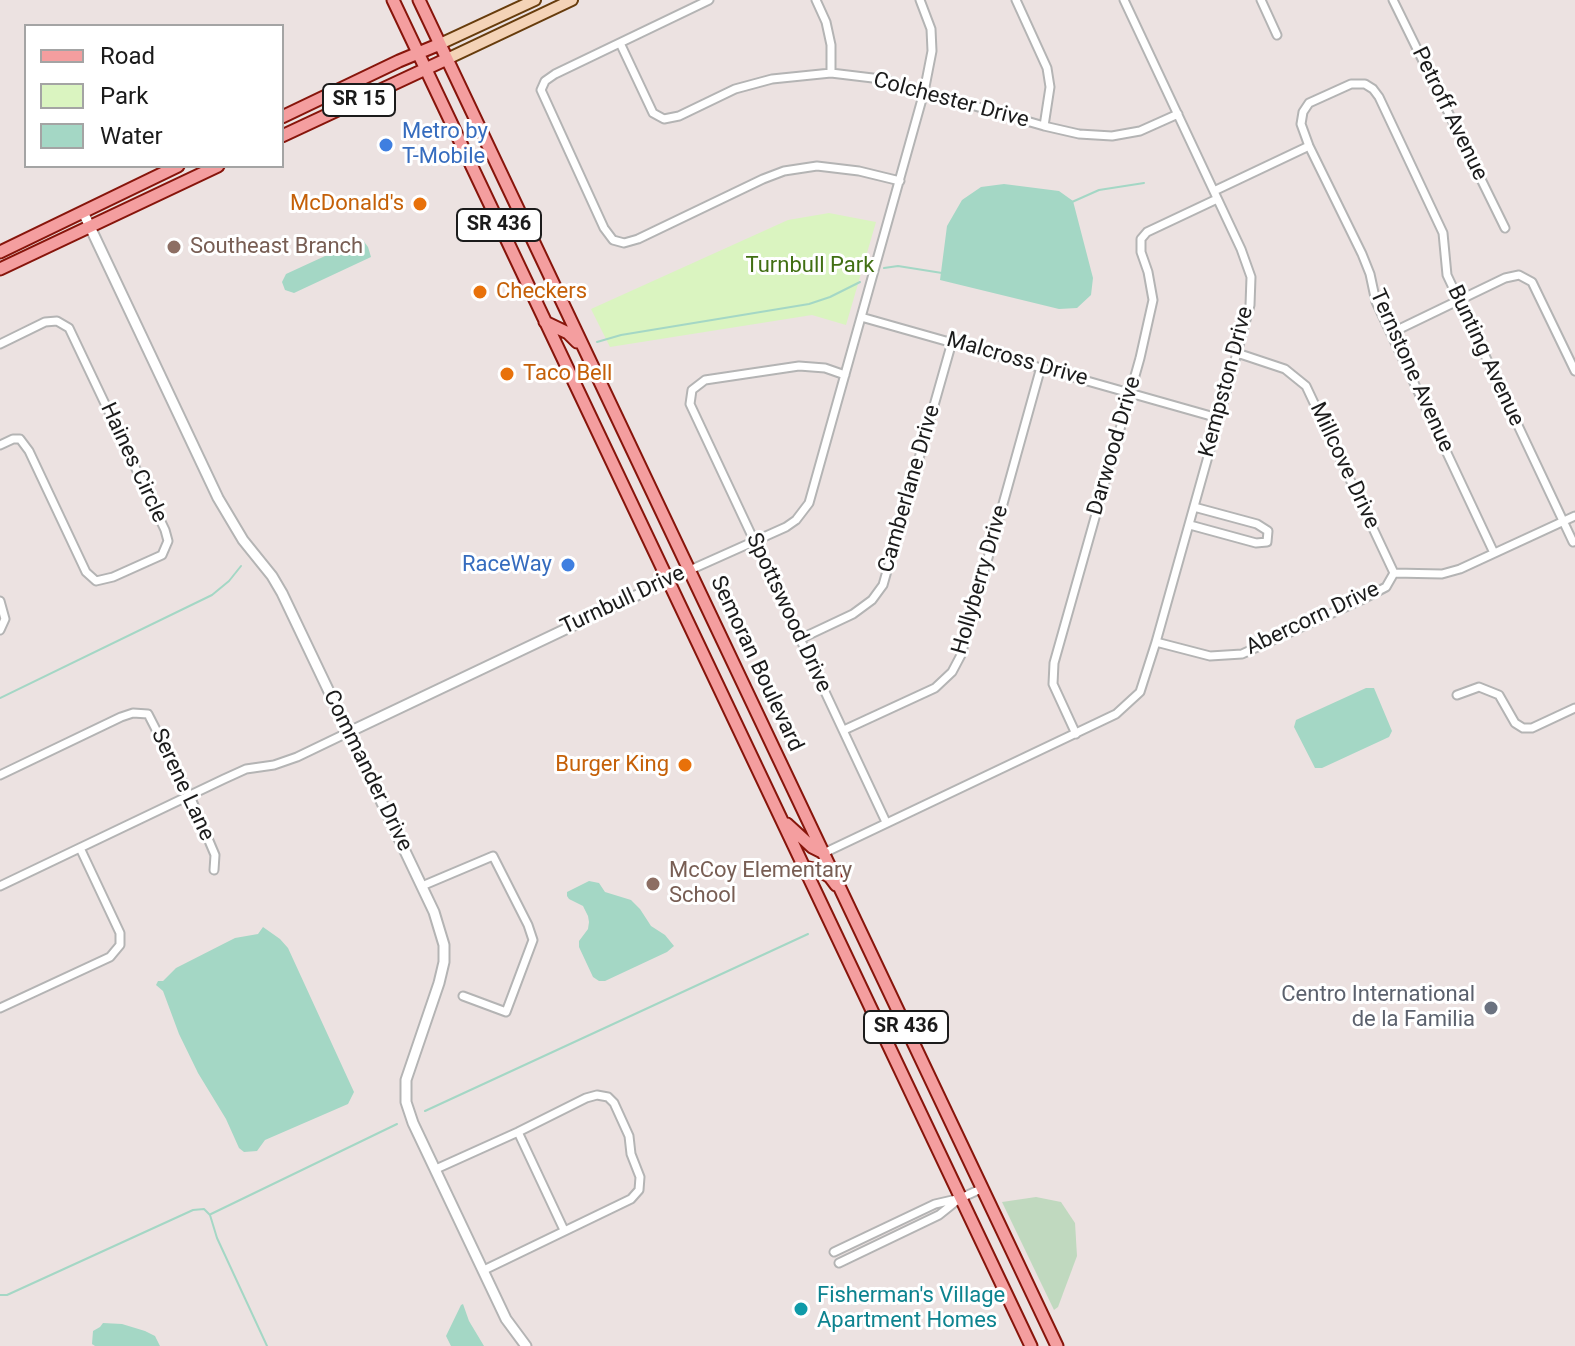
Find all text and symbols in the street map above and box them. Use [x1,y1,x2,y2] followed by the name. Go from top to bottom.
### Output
[24,24,284,168] legend
[100,42,155,70] text: Road
[1405,43,1493,185] street label: Petroff Avenue
[870,68,1032,134] street label: Colchester Drive
[100,82,148,110] text: Park
[323,84,395,116] road number: SR 15
[402,119,488,170] place label: Metro by T-Mobile
[100,122,163,150] text: Water
[377,136,395,154] marker: Metro by T-Mobile
[290,191,404,217] place label: McDonald's
[411,195,429,213] marker: McDonald's
[457,209,541,241] road number: SR 436
[190,234,363,260] place label: Southeast Branch
[165,238,183,256] marker: Southeast Branch
[746,253,874,279] park label: Turnbull Park
[496,279,587,305] place label: Checkers
[1441,281,1529,431] street label: Bunting Avenue
[471,283,489,301] marker: Checkers
[1363,285,1459,457] street label: Ternstone Avenue
[1194,304,1260,460] street label: Kempston Drive
[943,327,1091,393] street label: Malcross Drive
[523,361,612,387] place label: Taco Bell
[498,365,516,383] marker: Taco Bell
[1083,374,1147,518] street label: Darwood Drive
[94,399,172,527] street label: Haines Circle
[1303,399,1385,533] street label: Millcove Drive
[873,402,947,576] street label: Camberlane Drive
[947,502,1015,658] street label: Hollyberry Drive
[740,529,836,697] street label: Spottswood Drive
[462,552,552,578] place label: RaceWay
[559,556,577,574] marker: RaceWay
[557,561,689,641] street label: Turnbull Drive
[704,572,808,756] street label: Semoran Boulevard
[1242,577,1384,661] street label: Abercorn Drive
[317,686,417,856] street label: Commander Drive
[145,725,219,845] street label: Serene Lane
[555,752,669,778] place label: Burger King
[676,756,694,774] marker: Burger King
[669,858,852,910] place label: McCoy Elementary School
[644,875,662,893] marker: McCoy Elementary School
[1281,982,1475,1034] place label: Centro International de la Familia
[1482,999,1500,1017] marker: Centro International de la Familia
[864,1011,948,1043] road number: SR 436
[817,1283,1005,1334] place label: Fisherman's Village Apartment Homes
[792,1300,810,1318] marker: Fisherman's Village Apartment Homes

